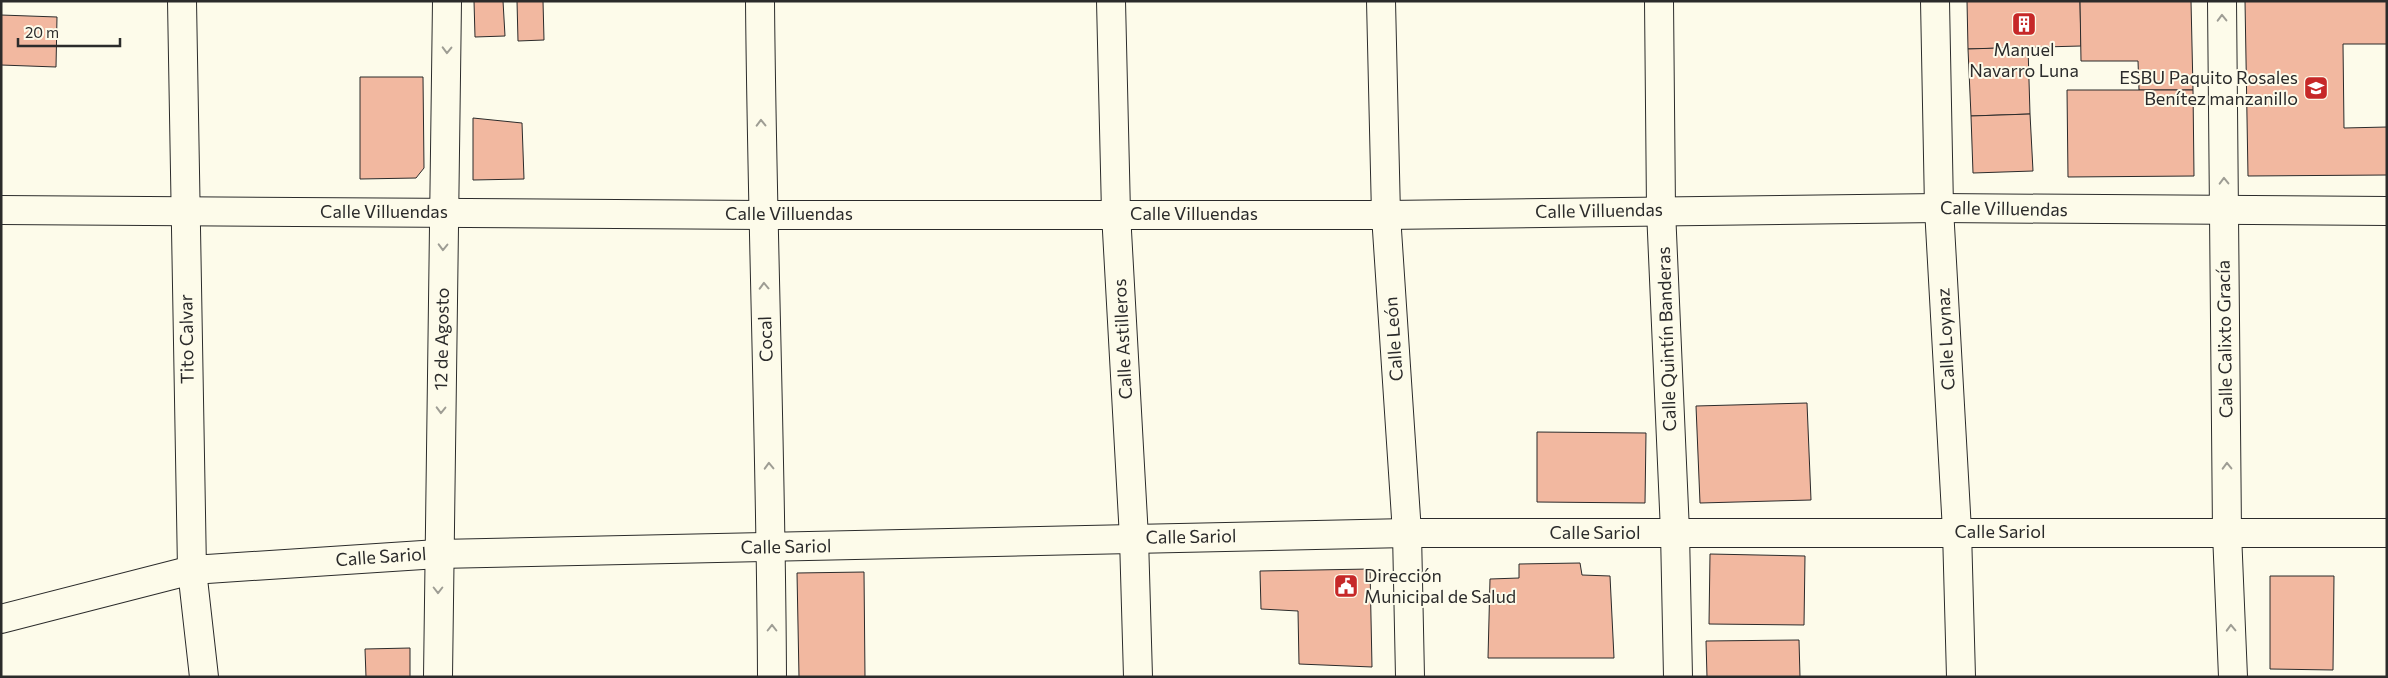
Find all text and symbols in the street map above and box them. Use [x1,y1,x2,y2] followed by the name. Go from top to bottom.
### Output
[2011,11,2037,37] building icon: Manuel Navarro Luna
[2217,14,2227,22] one-way arrow
[18,15,120,47] scale bar
[25,23,59,41] text: 20 m
[1969,38,2079,81] place label: Manuel Navarro Luna
[441,46,452,54] one-way arrow
[2119,66,2298,109] place label: ESBU Paquito Rosales Benítez manzanillo
[2303,75,2329,101] school or university icon: ESBU Paquito Rosales Benítez manzanillo
[756,119,766,126] one-way arrow
[2219,176,2229,184] one-way arrow
[1940,196,2068,220] street label: Calle Villuendas
[1535,198,1663,222] street label: Calle Villuendas
[320,200,448,222] street label: Calle Villuendas
[725,202,853,224] street label: Calle Villuendas
[1130,202,1258,224] street label: Calle Villuendas
[438,244,448,252] one-way arrow
[1652,246,1680,432] street label: Calle Quintín Banderas
[2212,260,2236,418] street label: Calle Calixto Gracía
[1108,278,1136,400] street label: Calle Astilleros
[759,281,769,289] one-way arrow
[429,287,453,391] street label: 12 de Agosto
[1931,287,1959,391] street label: Calle Loynaz
[174,294,198,384] street label: Tito Calvar
[1379,296,1407,382] street label: Calle León
[753,316,777,362] street label: Cocal
[435,406,446,414] one-way arrow
[764,461,774,469] one-way arrow
[2222,461,2232,469] one-way arrow
[1955,520,2045,542] street label: Calle Sariol
[1550,521,1640,543] street label: Calle Sariol
[1145,524,1237,548] street label: Calle Sariol
[740,534,832,558] street label: Calle Sariol
[335,542,427,570] street label: Calle Sariol
[1364,564,1516,607] place label: Dirección Municipal de Salud
[1333,573,1359,599] public building icon: Dirección Municipal de Salud
[433,586,443,594] one-way arrow
[767,624,777,632] one-way arrow
[2226,624,2237,632] one-way arrow

